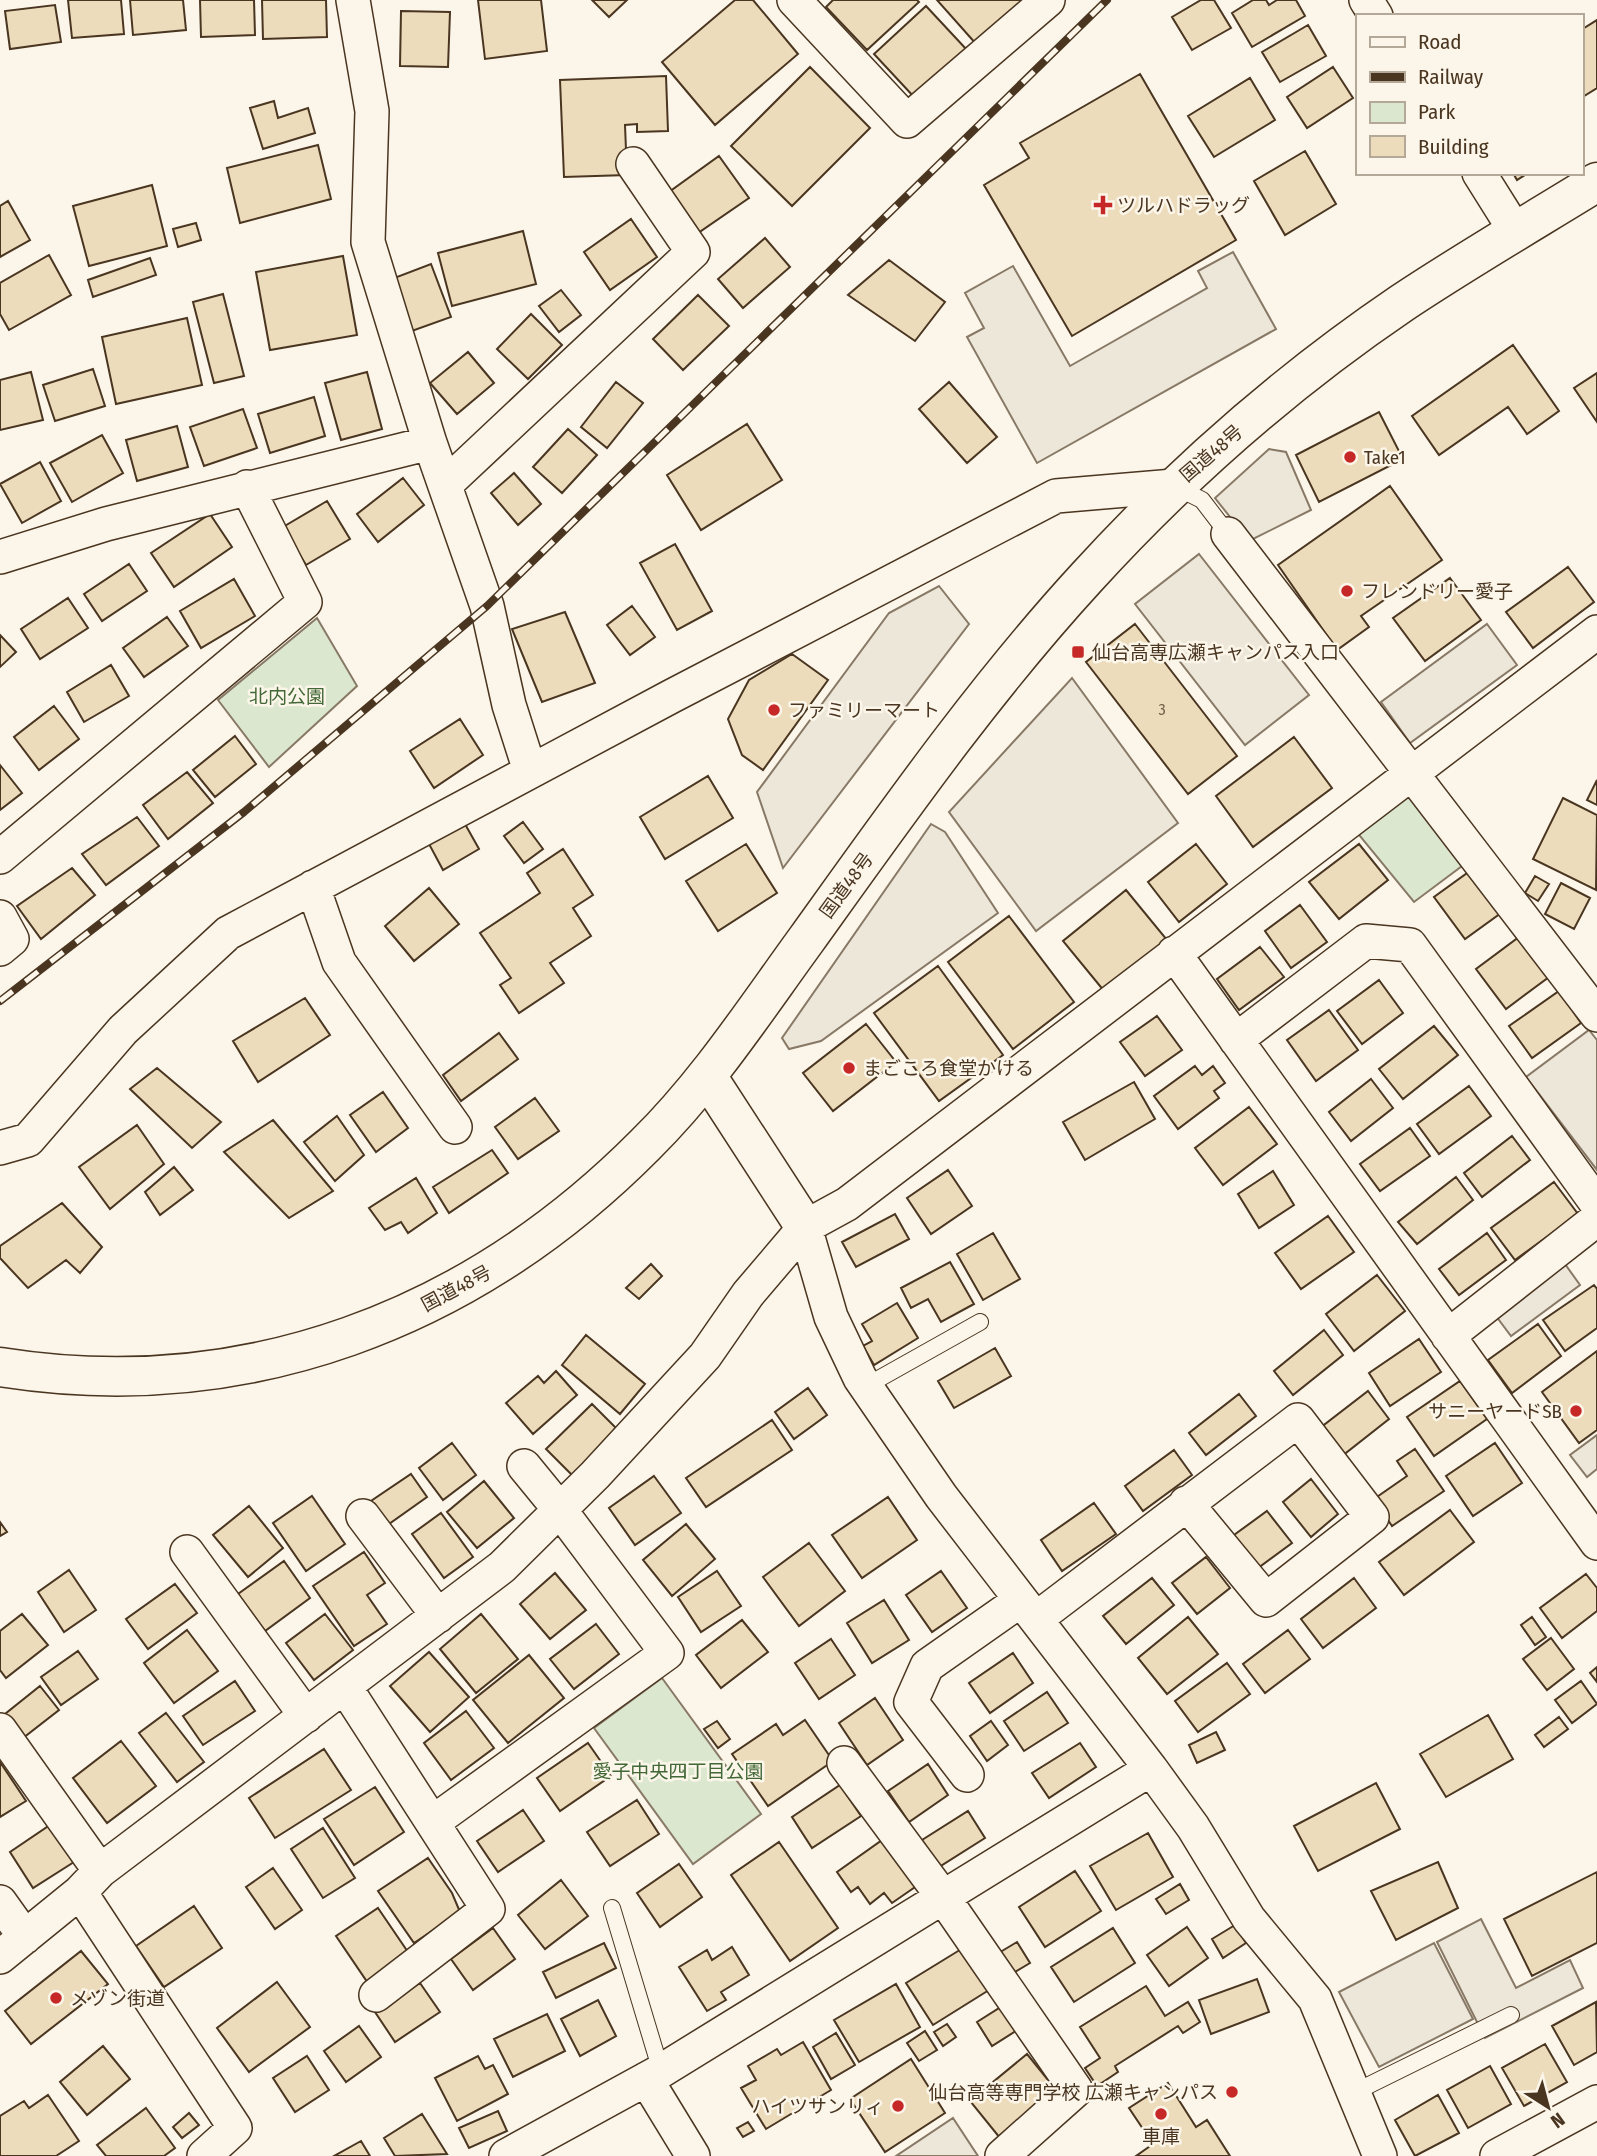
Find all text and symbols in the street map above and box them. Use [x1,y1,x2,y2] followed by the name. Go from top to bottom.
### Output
[1356,14,1583,175] legend
[1418,29,1462,55] text: Road
[1418,64,1484,90] text: Railway
[1418,99,1456,125] text: Park
[1418,134,1489,160] text: Building
[1117,194,1250,217] place label: ツルハドラッグ
[1095,197,1111,213] marker: ツルハドラッグ
[1175,420,1247,487] street label: 国道48号
[1364,446,1406,469] place label: Take1
[1342,449,1358,465] marker: Take1
[1361,580,1513,603] place label: フレンドリー愛子
[1339,583,1355,599] marker: フレンドリー愛子
[1092,641,1339,664] place label: 仙台高専広瀬キャンパス入口
[1070,644,1086,660] marker: 仙台高専広瀬キャンパス入口
[249,685,325,708] park label: 北内公園
[788,699,940,722] place label: ファミリーマート
[1158,700,1166,719] house number: 3
[766,702,782,718] marker: ファミリーマート
[815,848,878,923] street label: 国道48号
[863,1057,1034,1080] place label: まごころ食堂かける
[841,1060,857,1076] marker: まごころ食堂かける
[417,1261,495,1316] street label: 国道48号
[1428,1400,1562,1423] place label: サニーヤードSB
[1568,1403,1584,1419] marker: サニーヤードSB
[592,1760,764,1783] park label: 愛子中央四丁目公園
[70,1987,165,2010] place label: メゾン街道
[48,1990,64,2006] marker: メゾン街道
[1513,2072,1583,2142] north arrow
[929,2081,1218,2104] place label: 仙台高等専門学校 広瀬キャンパス
[1224,2084,1240,2100] marker: 仙台高等専門学校 広瀬キャンパス
[751,2095,884,2118] place label: ハイツサンリィ
[890,2098,906,2114] marker: ハイツサンリィ
[1153,2106,1169,2122] marker: 車庫
[1546,2108,1569,2133] text: N
[1142,2125,1180,2148] place label: 車庫

